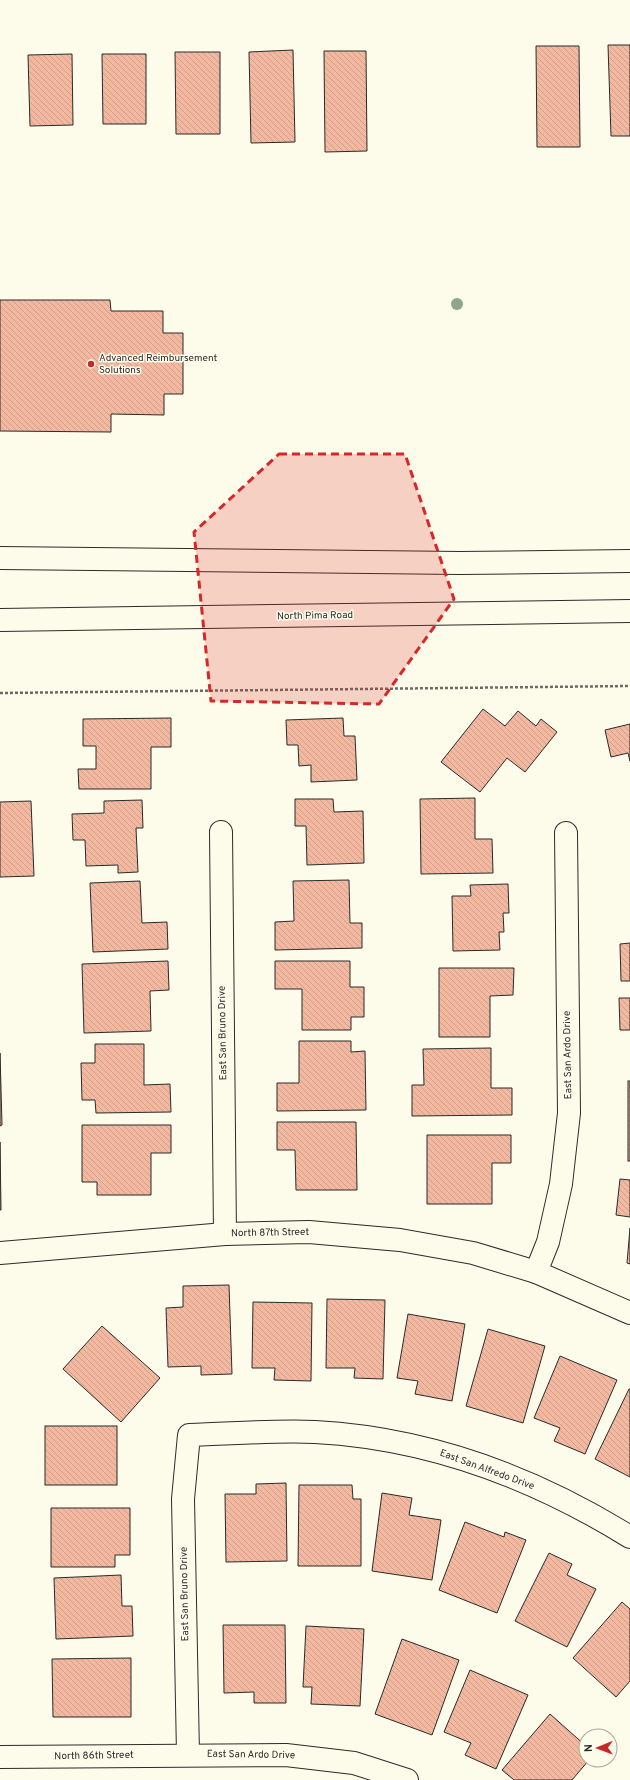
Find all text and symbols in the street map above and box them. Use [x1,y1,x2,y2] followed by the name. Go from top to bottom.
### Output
[99,352,218,377] place label: Advanced Reimbursement Solutions
[86,359,96,369] marker: Advanced Reimbursement Solutions
[277,609,353,623] street label: North Pima Road
[216,986,230,1080] street label: East San Bruno Drive
[561,1011,575,1099] street label: East San Ardo Drive
[231,1226,309,1240] street label: North 87th Street
[438,1447,536,1493] street label: East San Alfredo Drive
[178,1547,192,1641] street label: East San Bruno Drive
[578,1728,618,1768] north arrow
[582,1744,596,1752] text: N
[207,1748,295,1762] street label: East San Ardo Drive
[54,1749,134,1763] street label: North 86th Street

